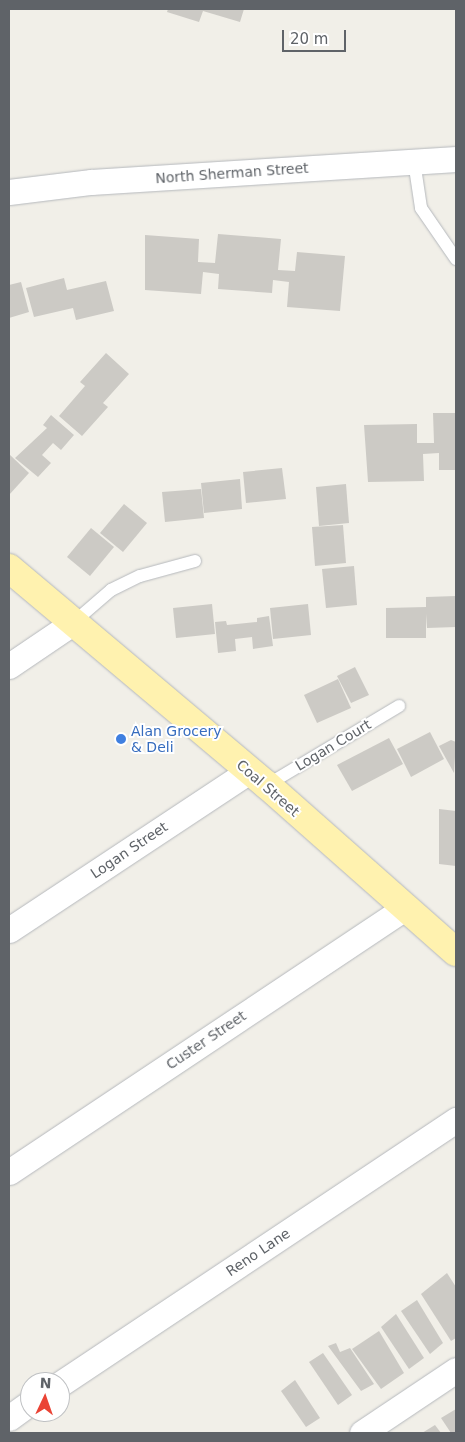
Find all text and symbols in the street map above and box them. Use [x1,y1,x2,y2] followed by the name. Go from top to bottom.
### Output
[285,20,349,52] scale bar
[290,30,328,48] text: 20 m
[155,159,309,187] street label: North Sherman Street
[292,716,374,774] street label: Logan Court
[131,723,222,756] place label: Alan Grocery & Deli
[115,733,127,745] marker: Alan Grocery & Deli
[233,756,303,820] street label: Coal Street
[87,818,171,882] street label: Logan Street
[163,1007,249,1073] street label: Custer Street
[223,1224,293,1280] street label: Reno Lane
[20,1372,70,1422] north arrow
[39,1375,52,1391] text: N

